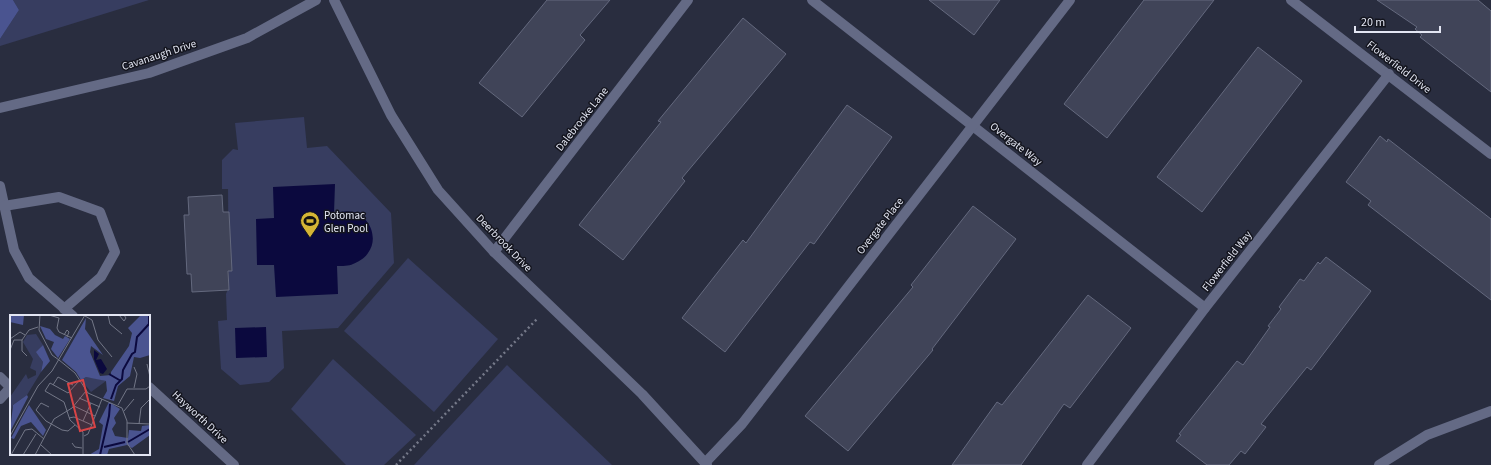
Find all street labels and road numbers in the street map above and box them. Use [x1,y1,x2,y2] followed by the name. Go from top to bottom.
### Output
[120,36,199,74] street label: Cavanaugh Drive
[1364,37,1435,97] street label: Flowerfield Drive
[552,83,612,154] street label: Dalebrooke Lane
[987,119,1045,169] street label: Overgate Way
[853,194,907,258] street label: Overgate Place
[473,211,536,275] street label: Deerbrook Drive
[1199,228,1255,294] street label: Flowerfield Way
[169,387,232,447] street label: Hayworth Drive

